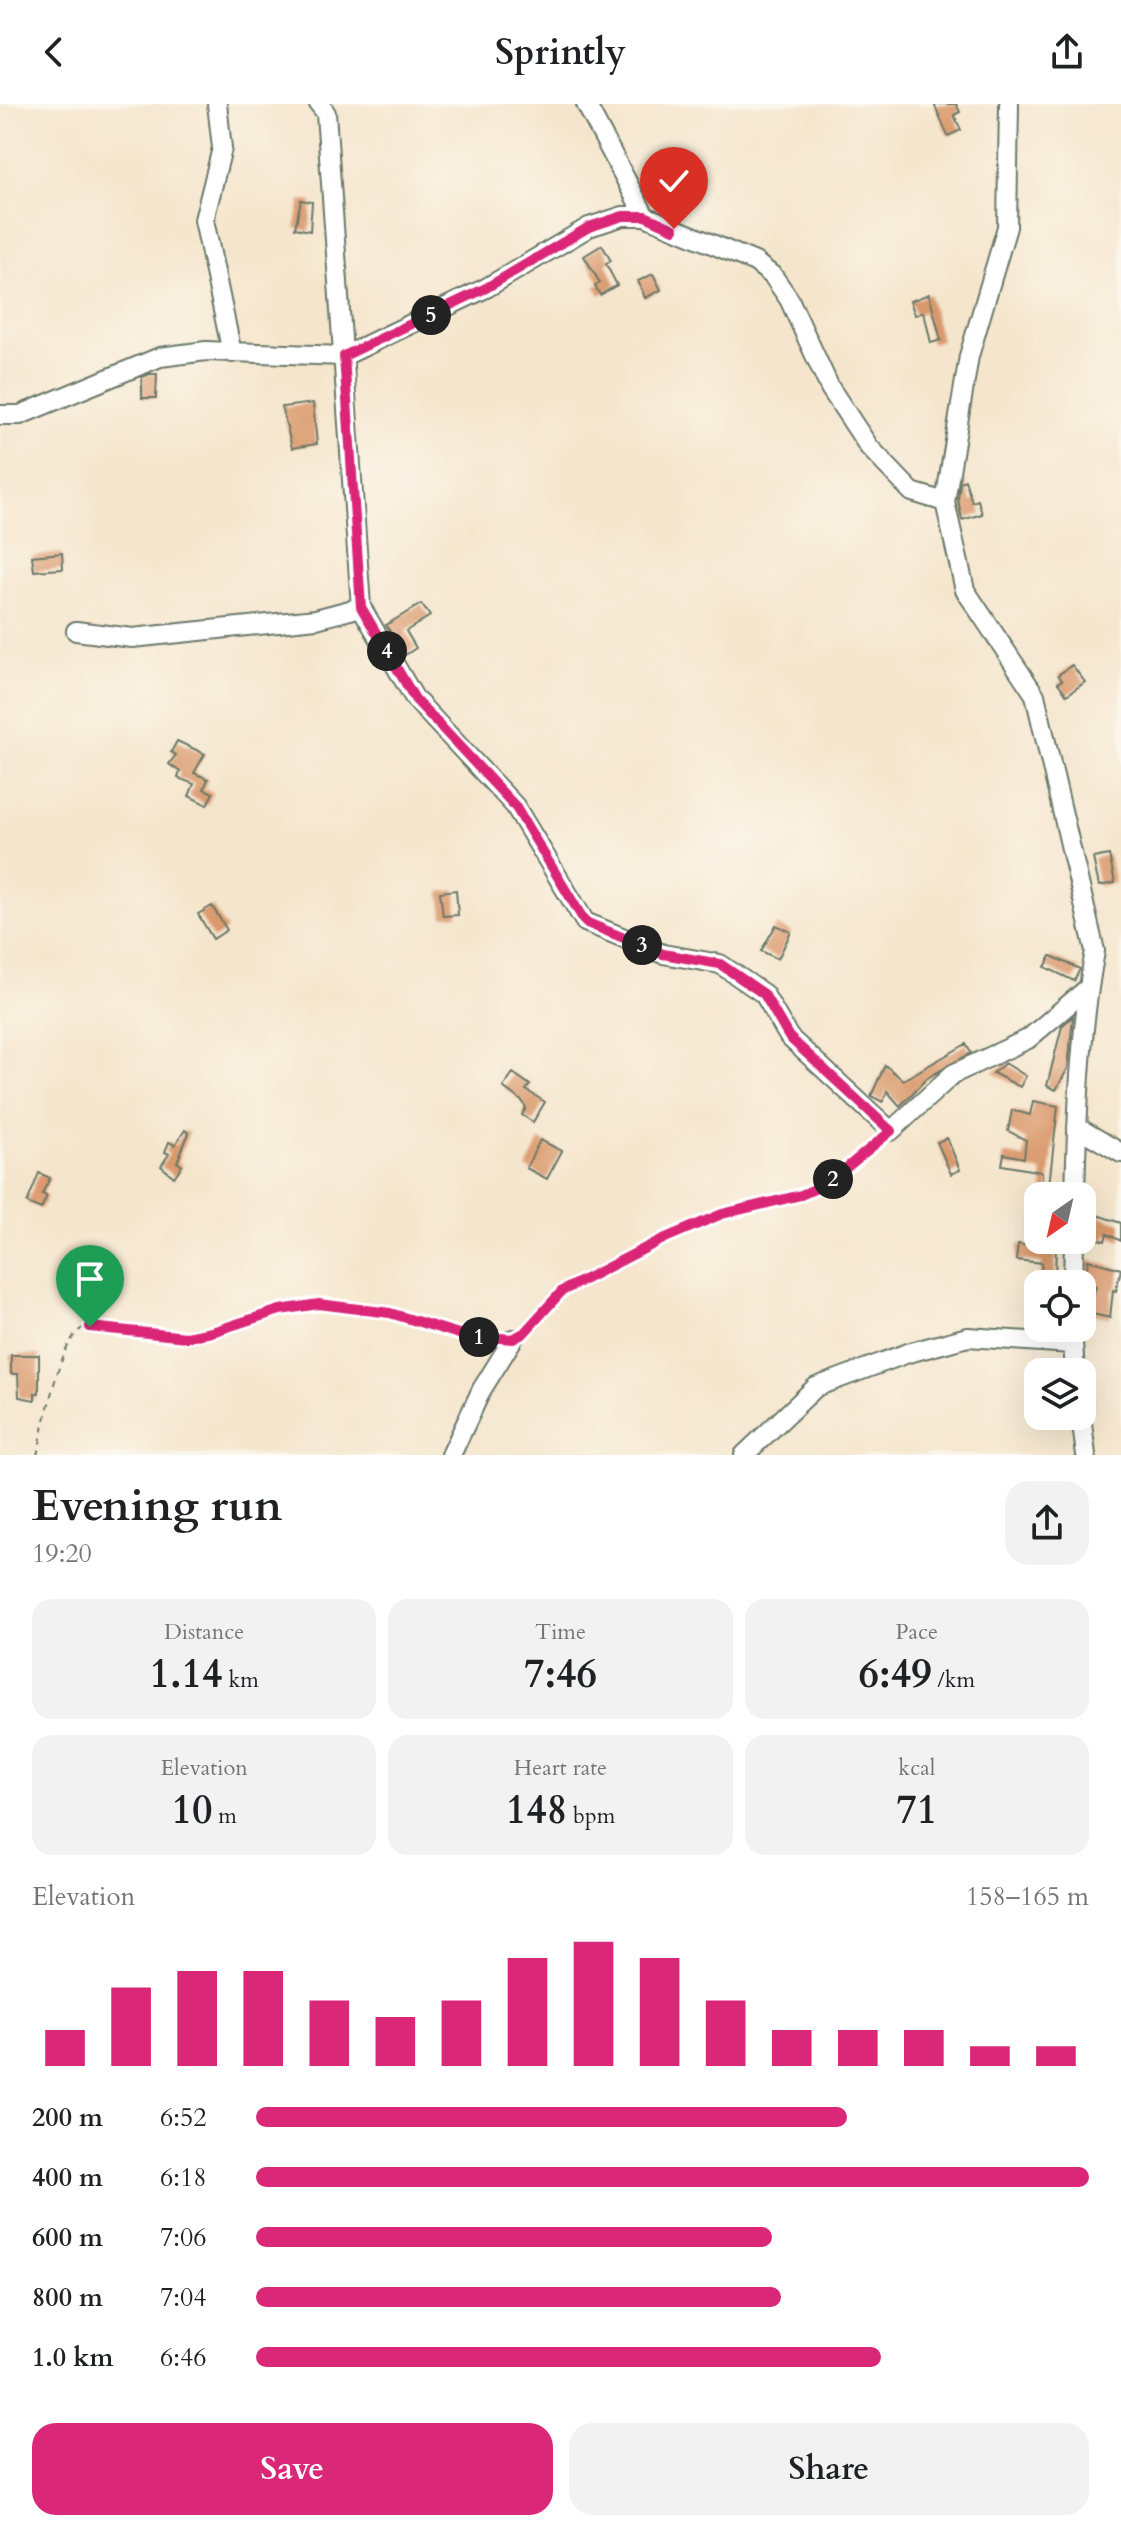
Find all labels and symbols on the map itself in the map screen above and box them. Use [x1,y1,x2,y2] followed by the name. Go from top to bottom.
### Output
[640,147,708,229] pin
[411,295,451,335] pin: 5
[367,631,407,671] pin: 4
[622,925,662,965] pin: 3
[813,1159,853,1199] pin: 2
[1024,1182,1096,1254] north arrow
[56,1245,124,1327] pin
[459,1317,499,1357] pin: 1

